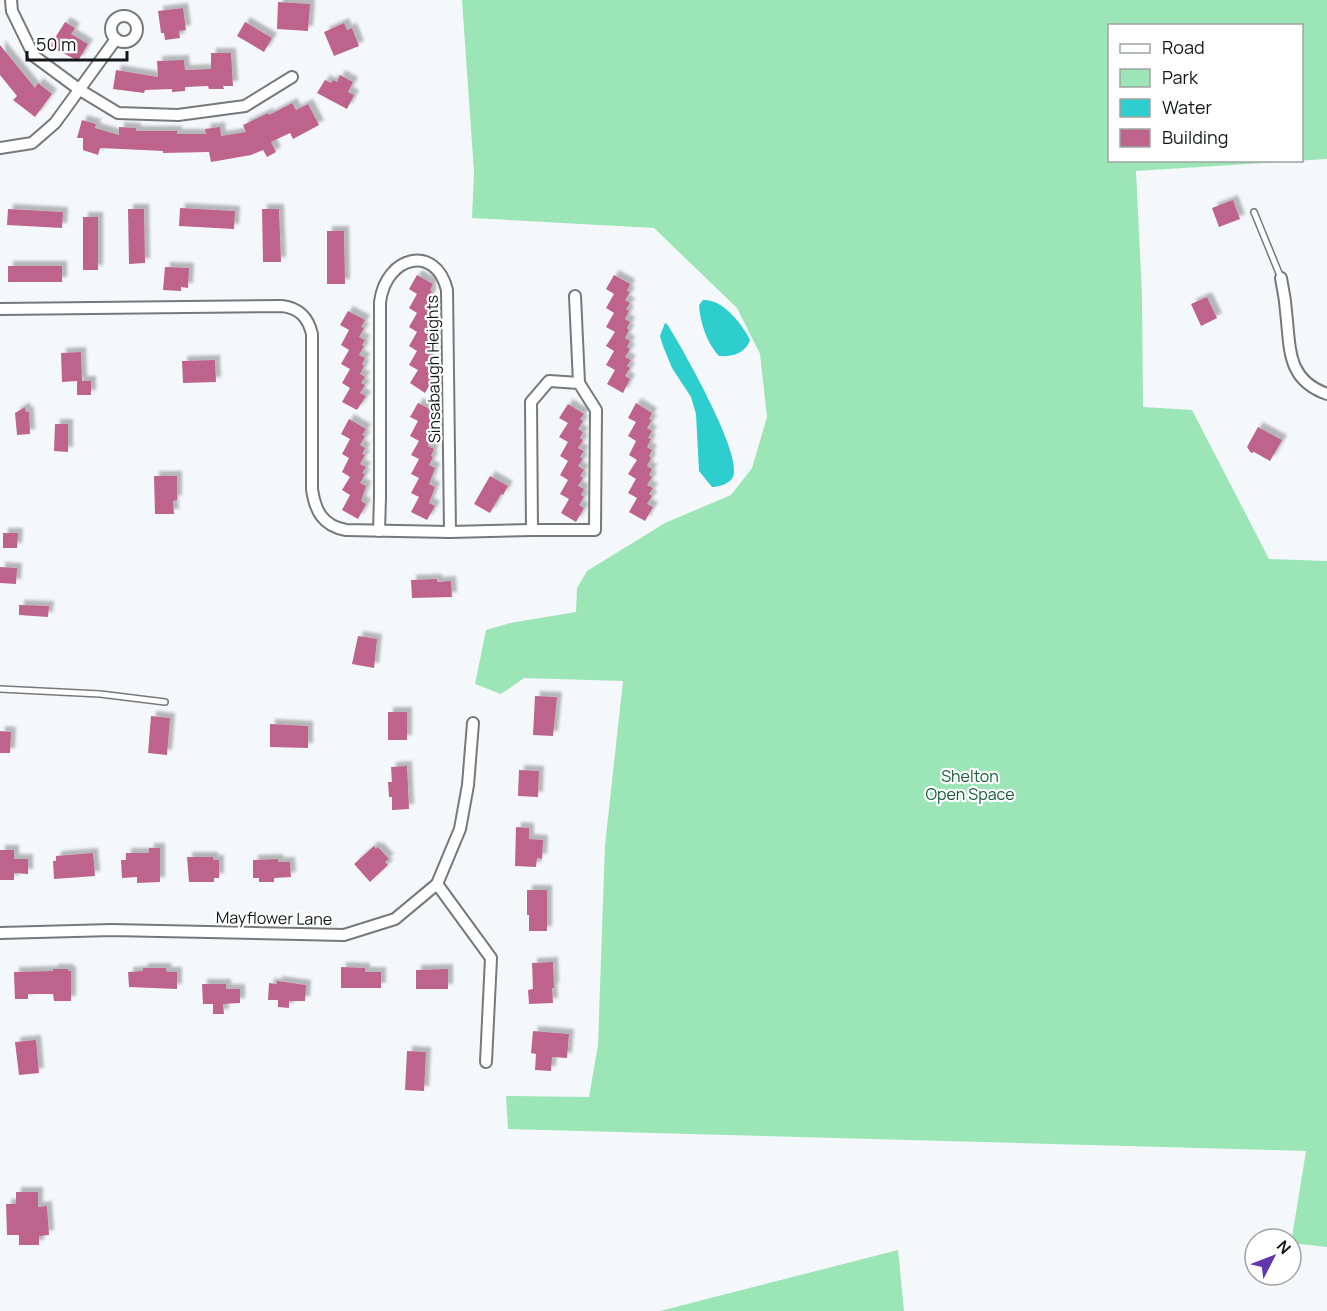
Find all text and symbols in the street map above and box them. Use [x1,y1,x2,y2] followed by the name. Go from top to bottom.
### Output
[27,24,128,62] scale bar
[1108,24,1303,162] legend
[36,32,76,56] text: 50 m
[1162,35,1205,59] text: Road
[1162,65,1199,89] text: Park
[1162,95,1212,119] text: Water
[1162,125,1228,149] text: Building
[421,295,445,443] street label: Sinsabaugh Heights
[925,765,1015,805] park label: Shelton Open Space
[216,906,332,930] street label: Mayflower Lane
[1243,1227,1303,1287] north arrow
[1272,1235,1296,1259] text: N

